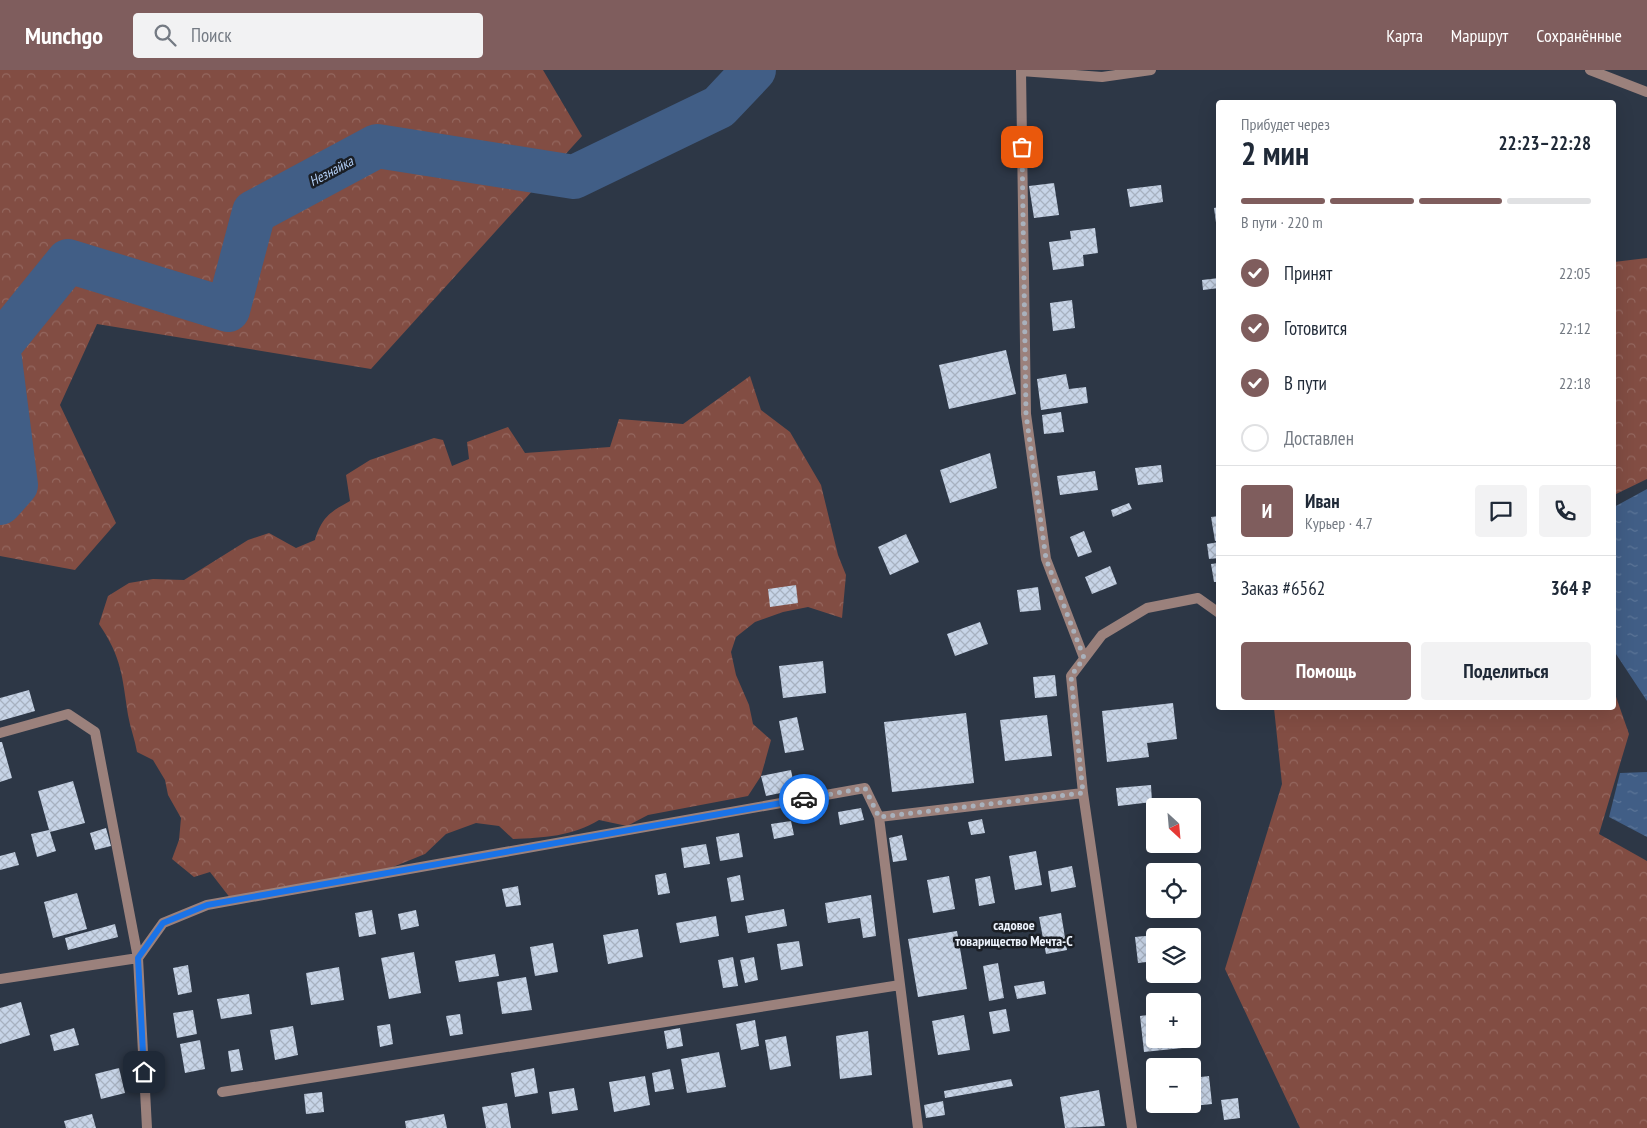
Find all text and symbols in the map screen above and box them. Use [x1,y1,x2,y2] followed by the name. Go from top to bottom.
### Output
[133,13,483,58] search box
[25,20,103,51] text: Munchgo
[151,21,179,49] icon: search
[191,23,232,47] text: Поиск
[1386,24,1423,47] text: Карта
[1451,24,1508,47] text: Маршрут
[1536,24,1622,47] text: Сохранённые
[1241,114,1330,134] text: Прибудет через
[1001,126,1043,168] pin
[1498,131,1591,155] text: 22:23–22:28
[1241,132,1309,174] text: 2 мин
[1008,133,1036,161] icon: bag
[306,151,357,190] water label: Незнайка
[1241,212,1323,232] text: В пути · 220 m
[1241,259,1269,287] icon: check
[1284,261,1332,285] text: Принят
[1559,263,1591,283] text: 22:05
[1241,314,1269,342] icon: check
[1284,316,1347,340] text: Готовится
[1559,318,1591,338] text: 22:12
[1241,369,1269,397] icon: check
[1284,371,1327,395] text: В пути
[1559,373,1591,393] text: 22:18
[1284,426,1354,450] text: Доставлен
[1475,485,1527,537] button: chat
[1539,485,1591,537] button: phone
[1305,489,1340,513] text: Иван
[1262,499,1272,523] text: И
[1305,513,1373,533] text: Курьер · 4.7
[1241,576,1325,600] text: Заказ #6562
[1551,576,1591,600] text: 364 ₽
[1241,642,1411,700] button: Помощь
[1421,642,1591,700] button: Поделиться
[779,774,829,824] courier
[790,785,818,813] icon: car
[1146,798,1201,852] north arrow
[1146,798,1201,1113] map controls
[1146,863,1201,918] button: locate
[955,916,1073,950] district label: садовое товарищество Мечта-С
[1146,928,1201,983] button: layers
[1146,993,1201,1048] button: +
[123,1051,165,1093] pin
[130,1058,158,1086] icon: home
[1146,1058,1201,1113] button: −

